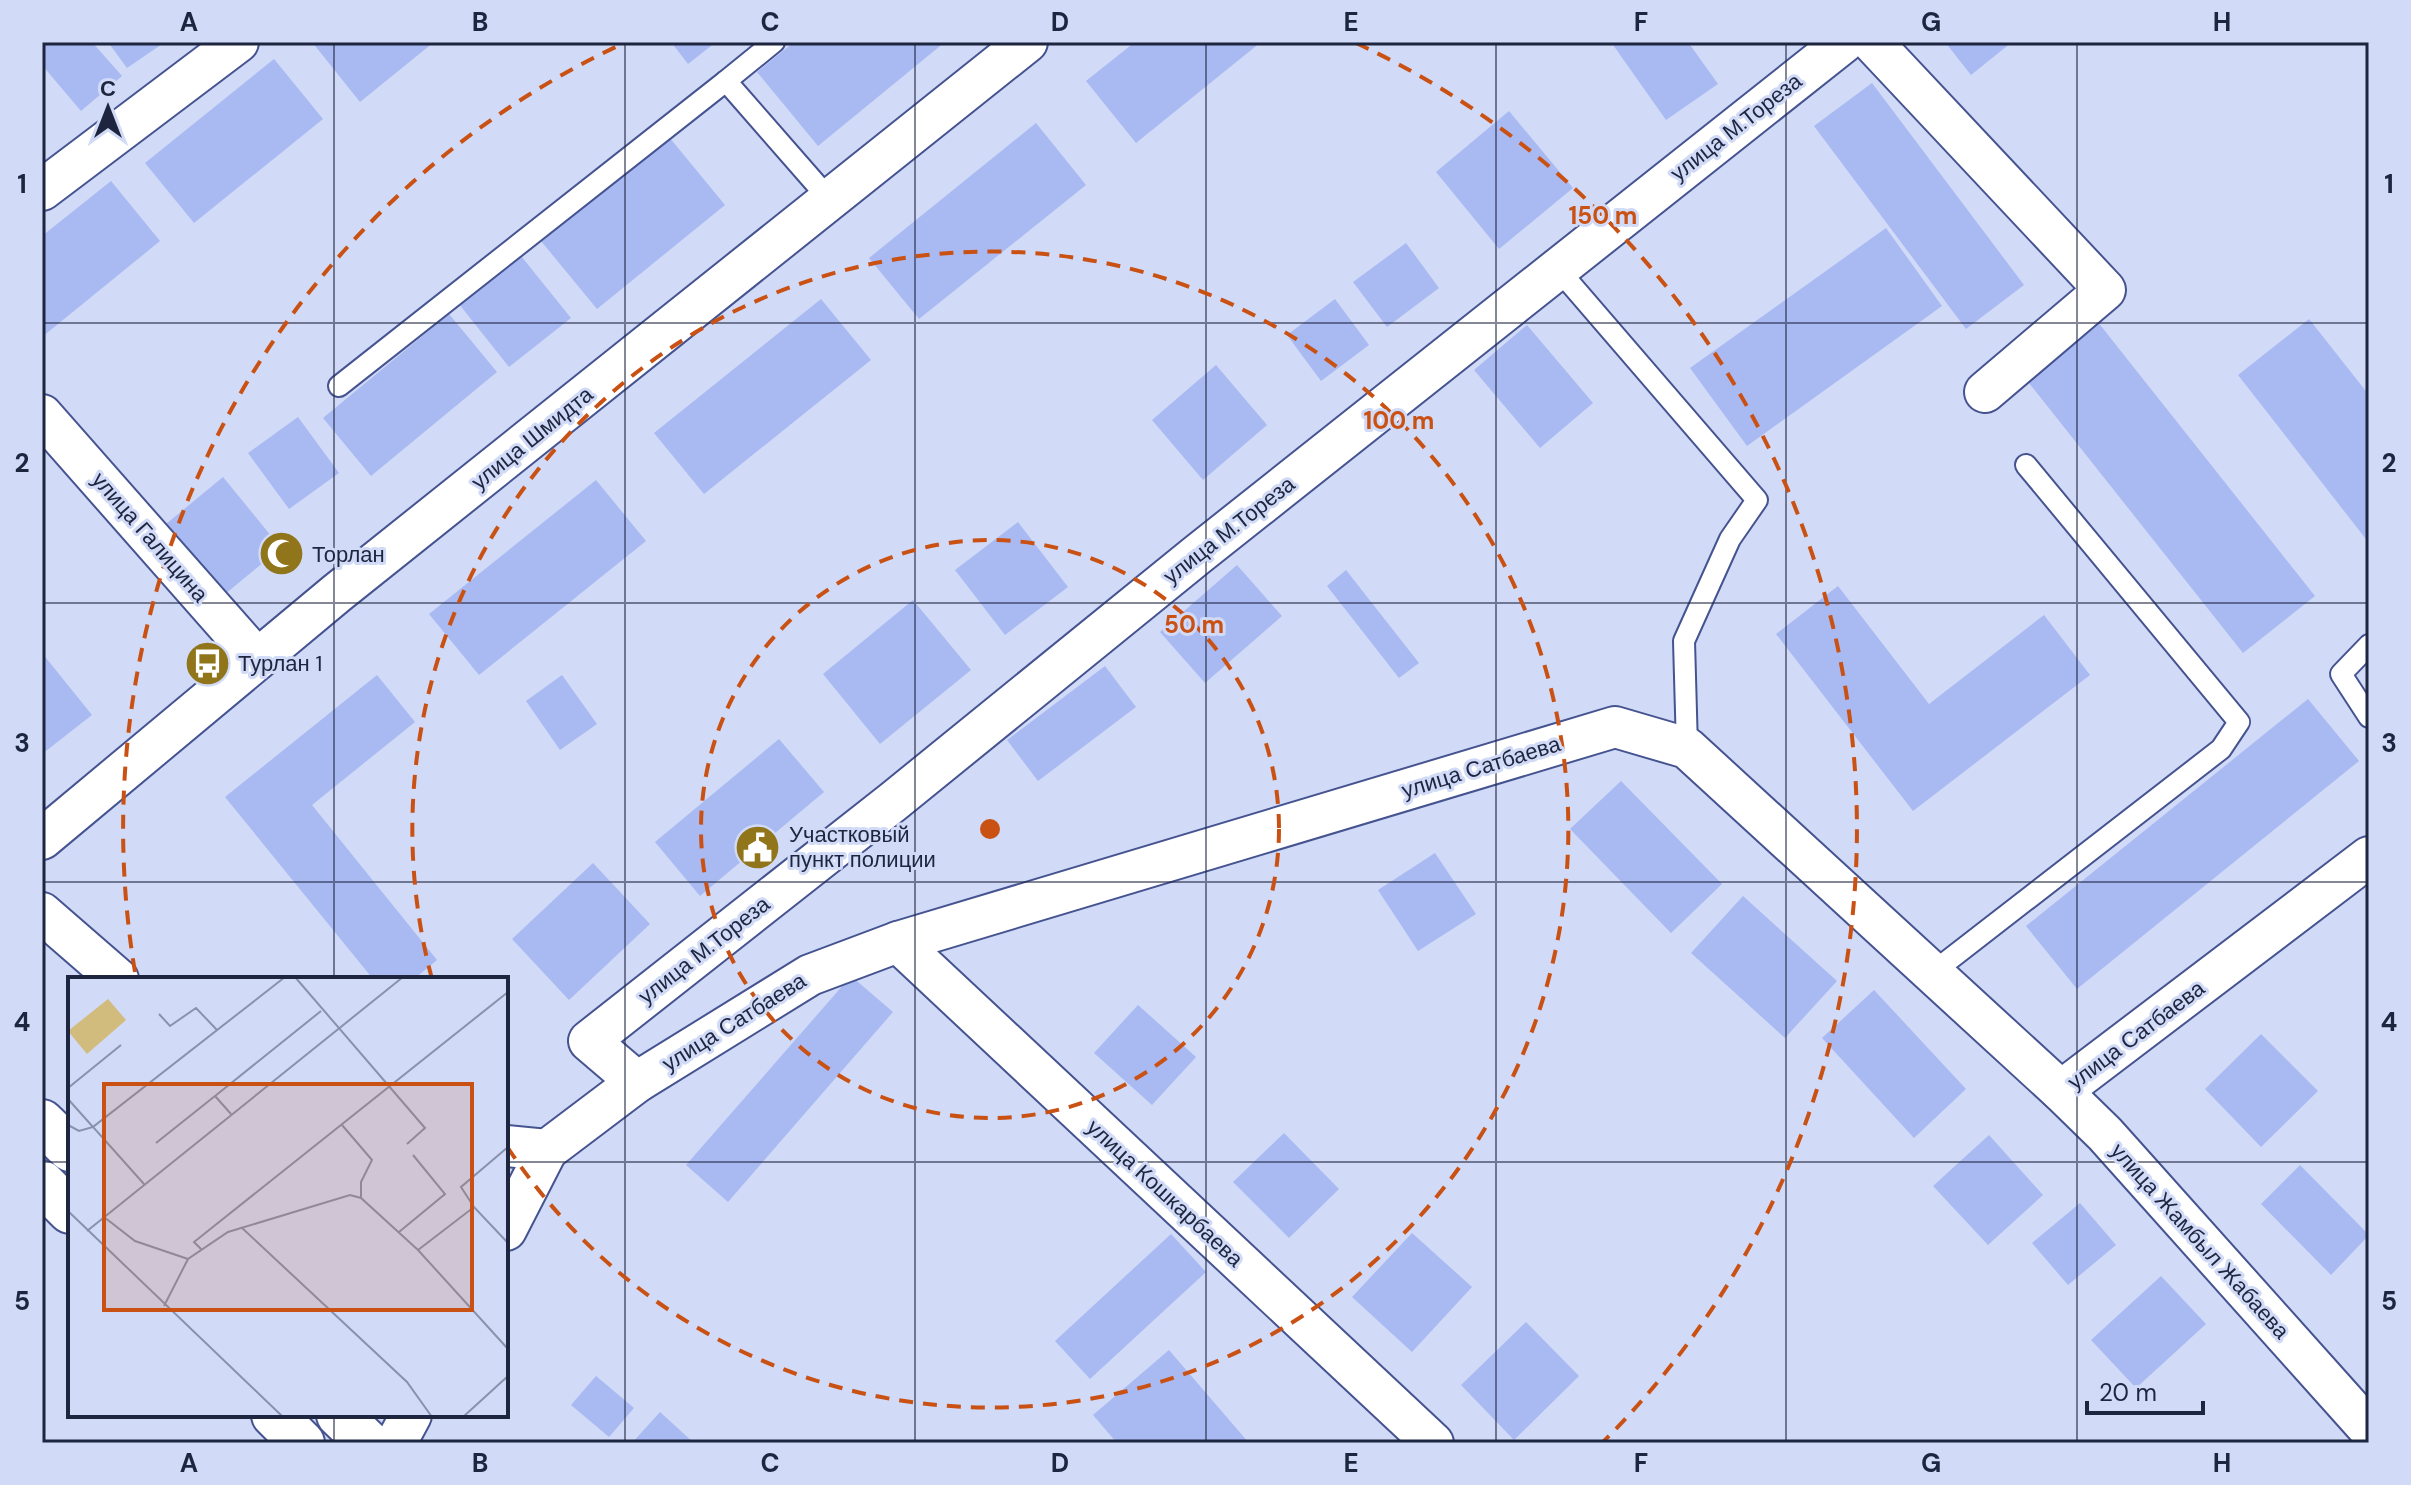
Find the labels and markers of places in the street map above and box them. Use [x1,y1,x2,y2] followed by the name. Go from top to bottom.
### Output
[257,530,305,578] mosque icon: Торлан
[312,540,385,569] place label: Торлан
[183,639,231,687] bus stop icon: Турлан 1
[238,649,322,678] place label: Турлан 1
[976,815,1004,843] centre of rings
[789,820,936,874] place label: Участковый пункт полиции
[734,823,782,871] public building icon: Участковый пункт полиции

